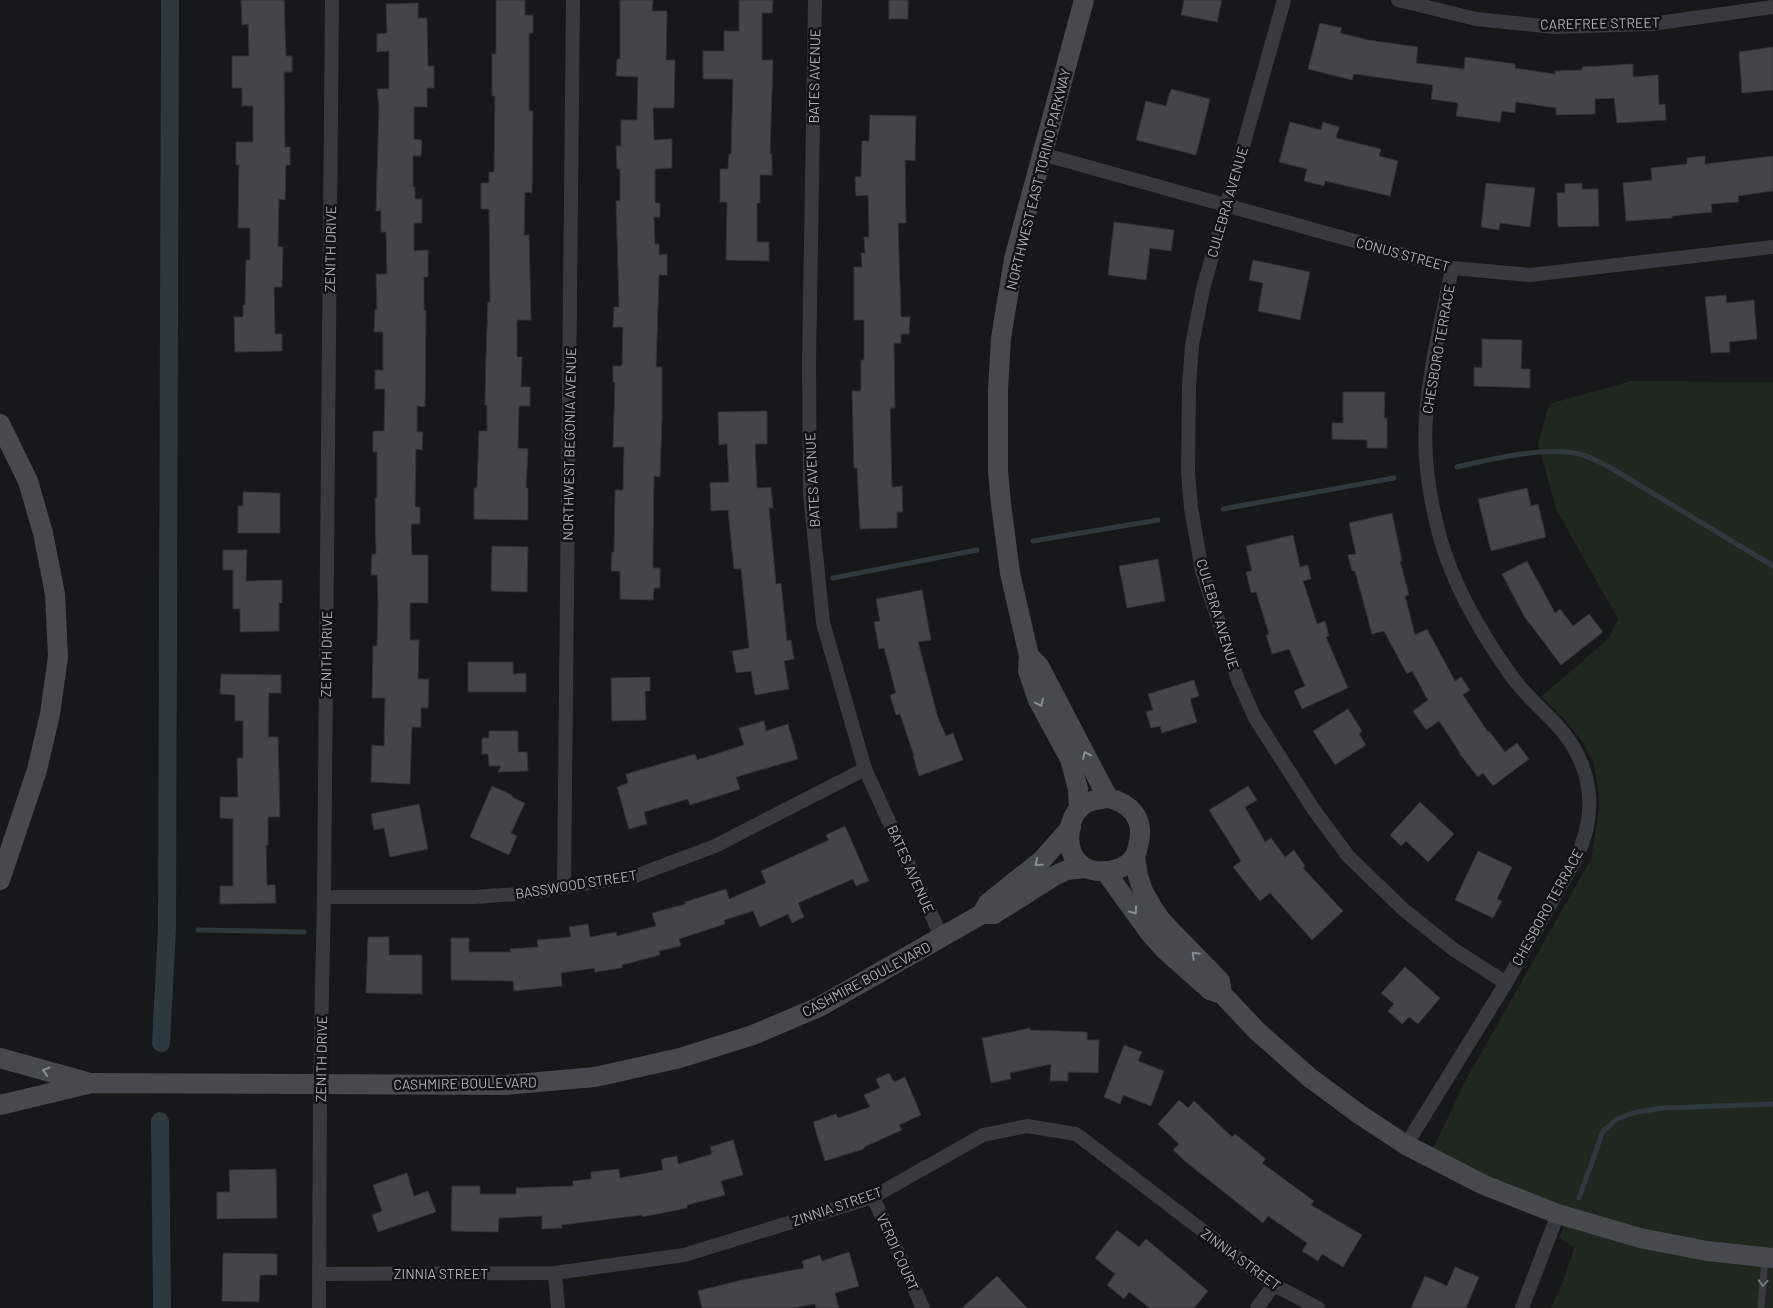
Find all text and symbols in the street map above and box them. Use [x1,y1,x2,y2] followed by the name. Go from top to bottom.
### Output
[1540,13,1660,33] street label: CAREFREE STREET
[805,28,823,124] street label: BATES AVENUE
[1002,67,1074,291] street label: NORTHWEST EAST TORINO PARKWAY
[1203,145,1251,259] street label: CULEBRA AVENUE
[321,206,339,292] street label: ZENITH DRIVE
[1354,233,1452,275] street label: CONUS STREET
[1418,283,1458,415] street label: CHESBORO TERRACE
[559,347,579,541] street label: NORTHWEST BEGONIA AVENUE
[801,432,823,528] street label: BATES AVENUE
[1193,557,1243,671] street label: CULEBRA AVENUE
[317,611,335,697] street label: ZENITH DRIVE
[1034,698,1044,707] one-way arrow
[1081,751,1092,760] one-way arrow
[884,822,938,916] street label: BATES AVENUE
[1508,845,1586,969] street label: CHESBORO TERRACE
[1034,858,1043,867] one-way arrow
[514,866,638,902] street label: BASSWOOD STREET
[1128,905,1136,914] one-way arrow
[799,938,933,1020] street label: CASHMIRE BOULEVARD
[1191,952,1200,961] one-way arrow
[312,1016,330,1102] street label: ZENITH DRIVE
[43,1066,51,1076] one-way arrow
[393,1073,537,1093] street label: CASHMIRE BOULEVARD
[790,1183,884,1229] street label: ZINNIA STREET
[873,1211,923,1293] street label: VERDI COURT
[1198,1224,1284,1294] street label: ZINNIA STREET
[394,1265,488,1282] street label: ZINNIA STREET
[1758,1279,1769,1287] one-way arrow

